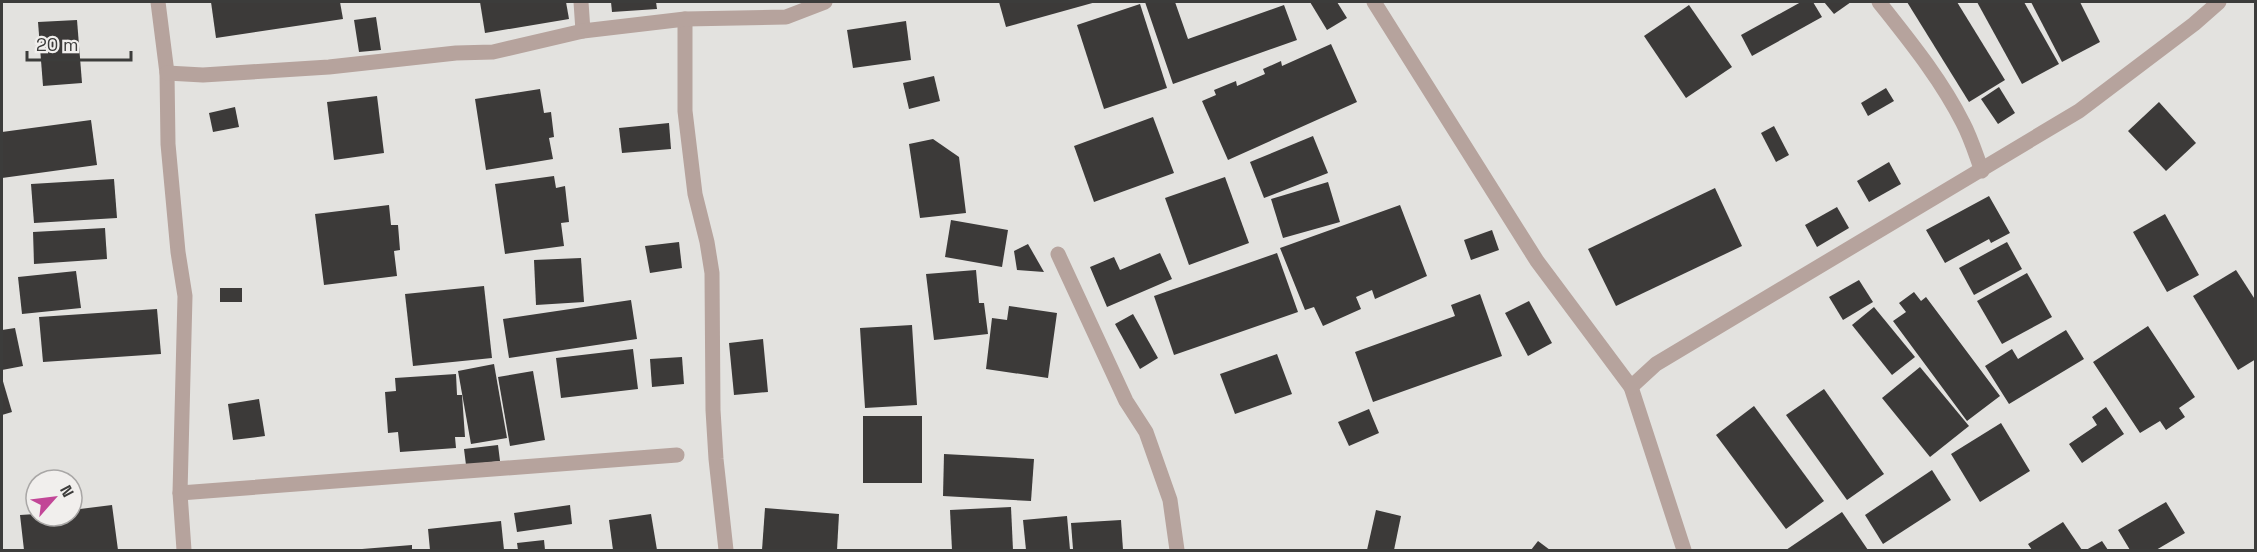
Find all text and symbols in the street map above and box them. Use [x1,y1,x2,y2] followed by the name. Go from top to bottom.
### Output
[27,24,130,62] scale bar
[36,33,79,56] text: 20 m
[24,468,84,528] north arrow
[55,482,79,501] text: N

